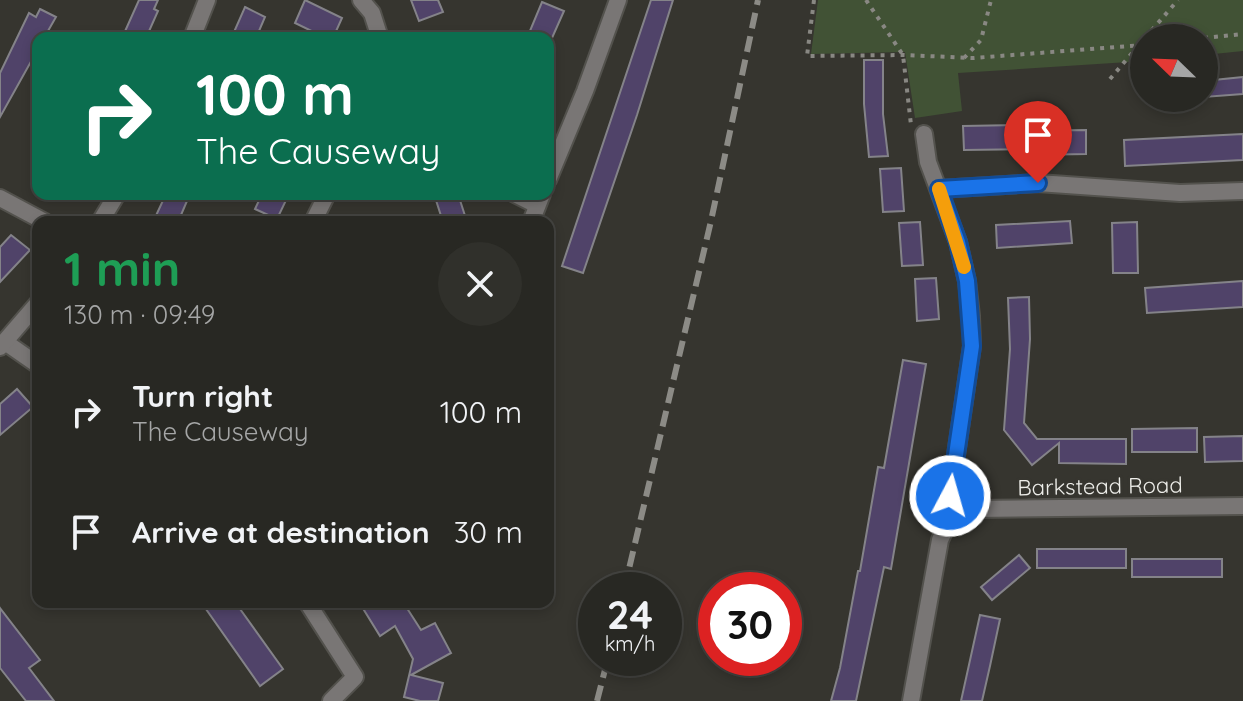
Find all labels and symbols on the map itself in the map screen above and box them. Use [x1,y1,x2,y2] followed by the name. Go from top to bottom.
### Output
[1130,24,1218,112] north arrow
[1004,101,1072,183] pin
[908,454,992,538] position arrow
[1017,471,1183,501] street label: Barkstead Road
[698,572,802,676] speed limit sign: 30

